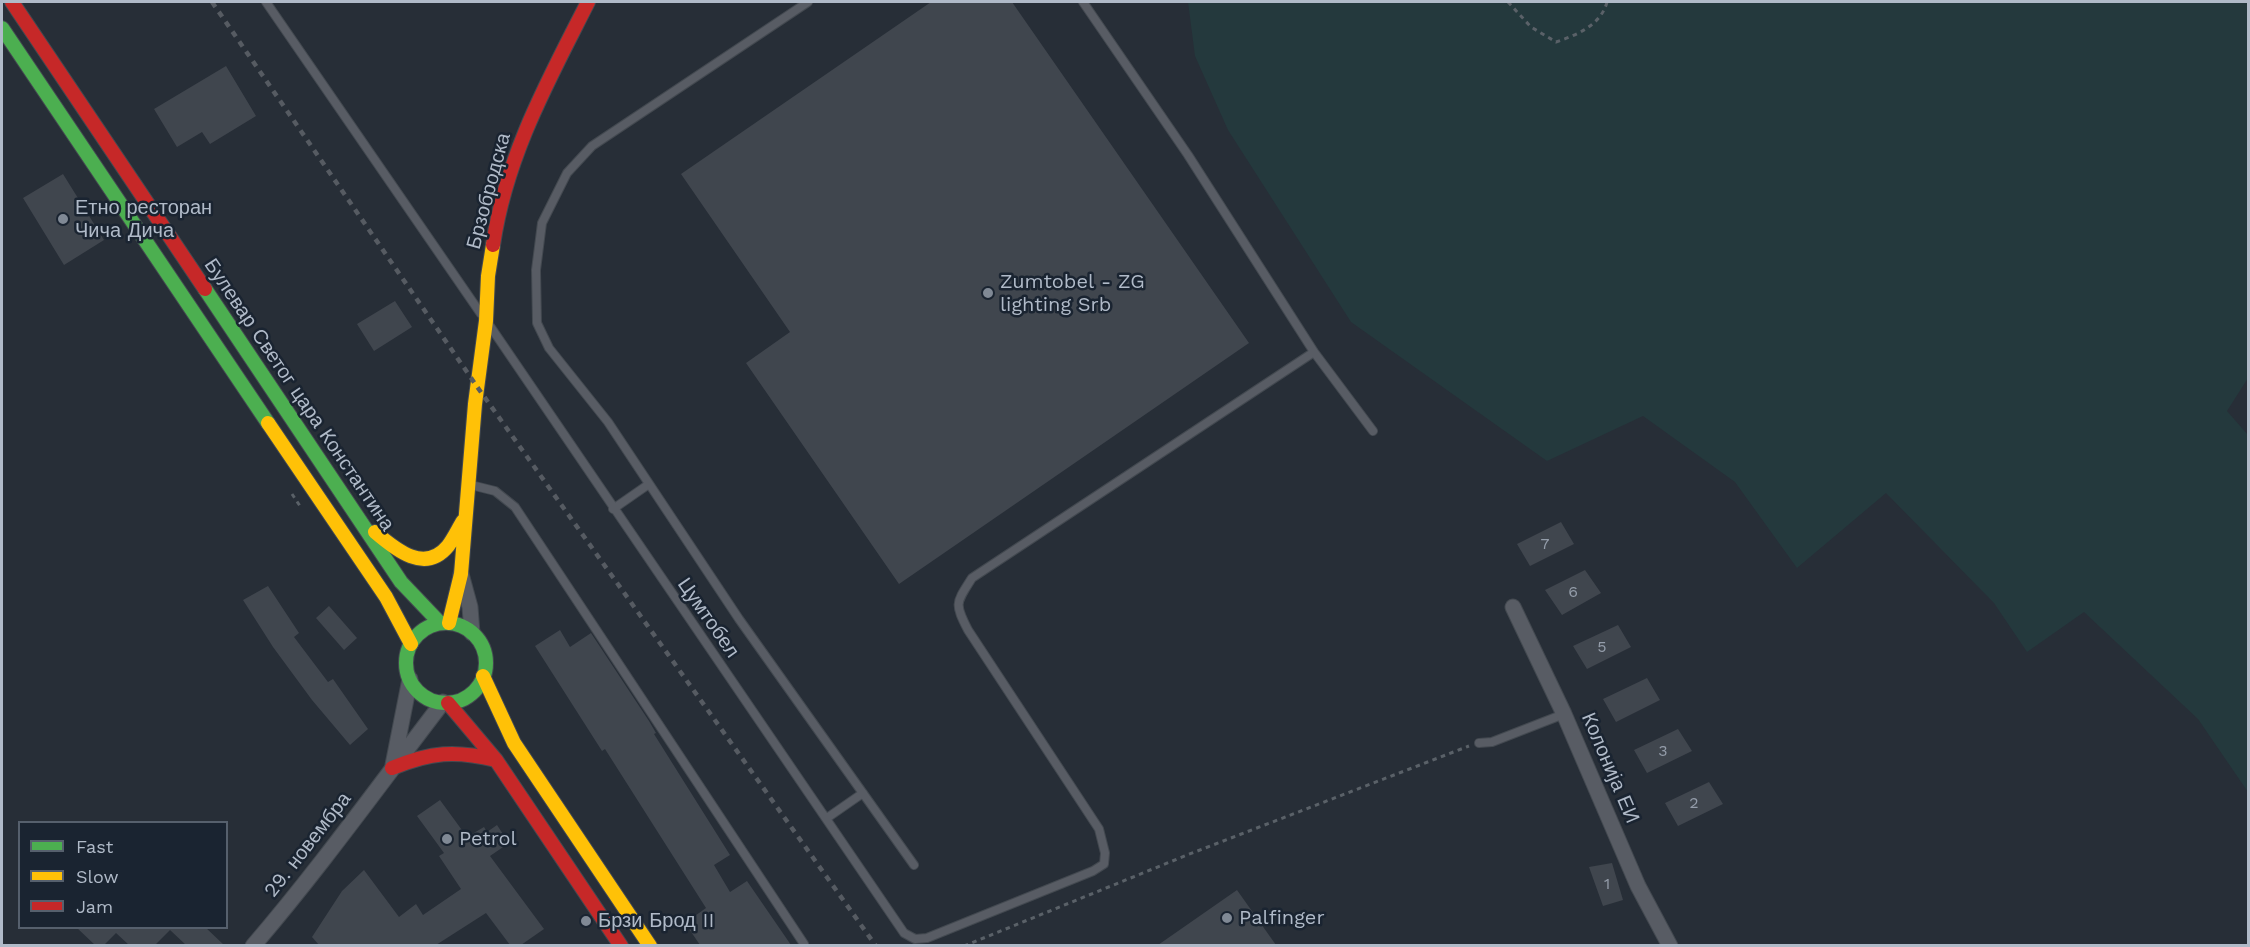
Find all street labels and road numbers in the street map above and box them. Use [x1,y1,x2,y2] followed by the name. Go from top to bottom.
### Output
[462,130,516,252] street label: Брзобродска
[199,254,399,536] street label: Булевар Светог цара Константина
[672,574,744,662] street label: Цумтобел
[1576,709,1644,827] street label: Колонија ЕИ
[260,788,356,902] street label: 29. новембра

